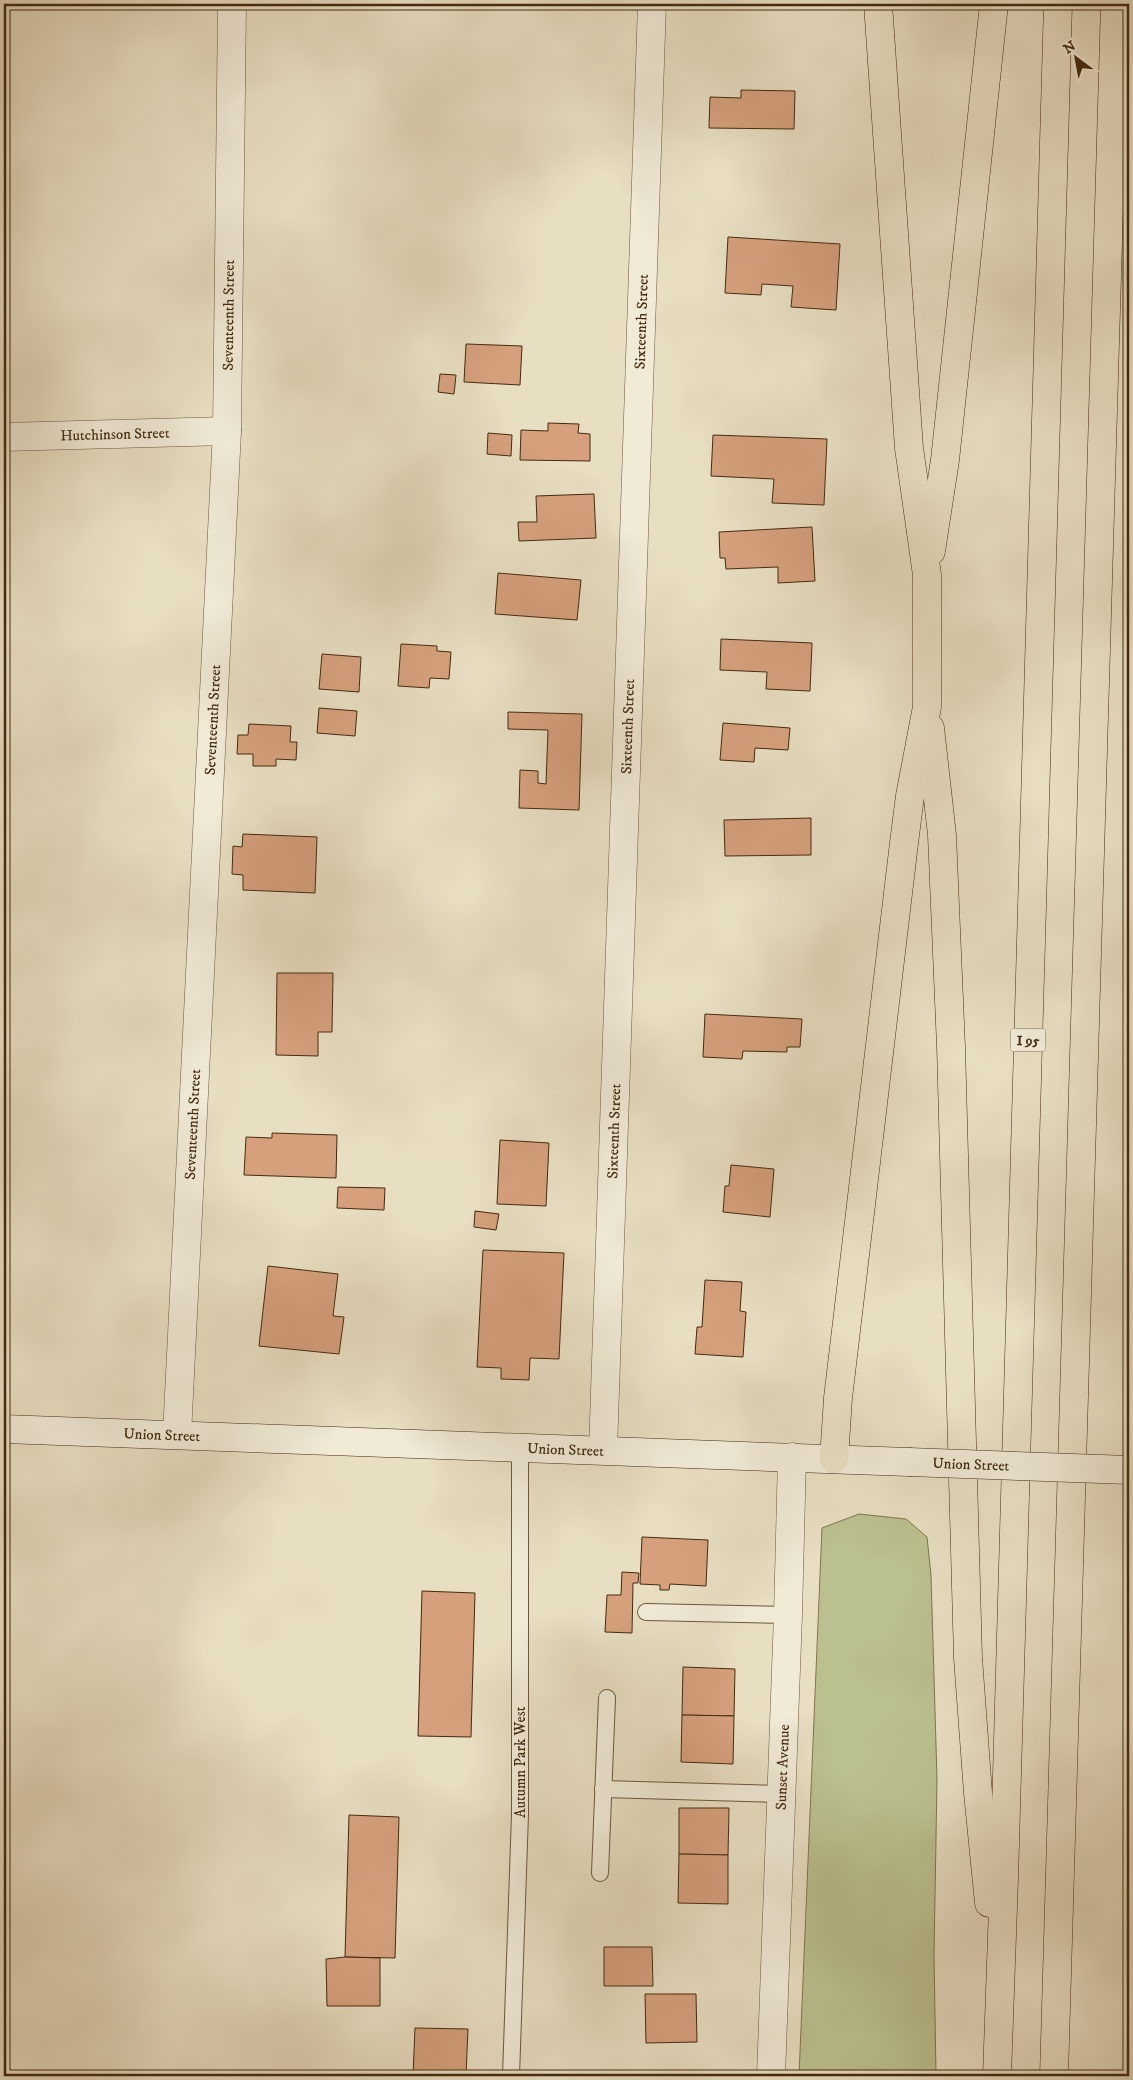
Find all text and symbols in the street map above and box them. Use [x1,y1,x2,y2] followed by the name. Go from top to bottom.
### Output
[1050,32,1100,82] north arrow
[1060,37,1080,59] text: N
[219,259,239,371] street label: Seventeenth Street
[631,273,653,370] street label: Sixteenth Street
[60,424,170,445] street label: Hutchinson Street
[201,664,225,776] street label: Seventeenth Street
[617,678,639,775] street label: Sixteenth Street
[1010,1028,1046,1052] road number: I 95
[181,1068,205,1180] street label: Seventeenth Street
[603,1083,625,1179] street label: Sixteenth Street
[123,1424,201,1446] street label: Union Street
[527,1439,605,1461] street label: Union Street
[932,1454,1010,1476] street label: Union Street
[511,1706,530,1818] street label: Autumn Park West
[772,1724,794,1810] street label: Sunset Avenue

